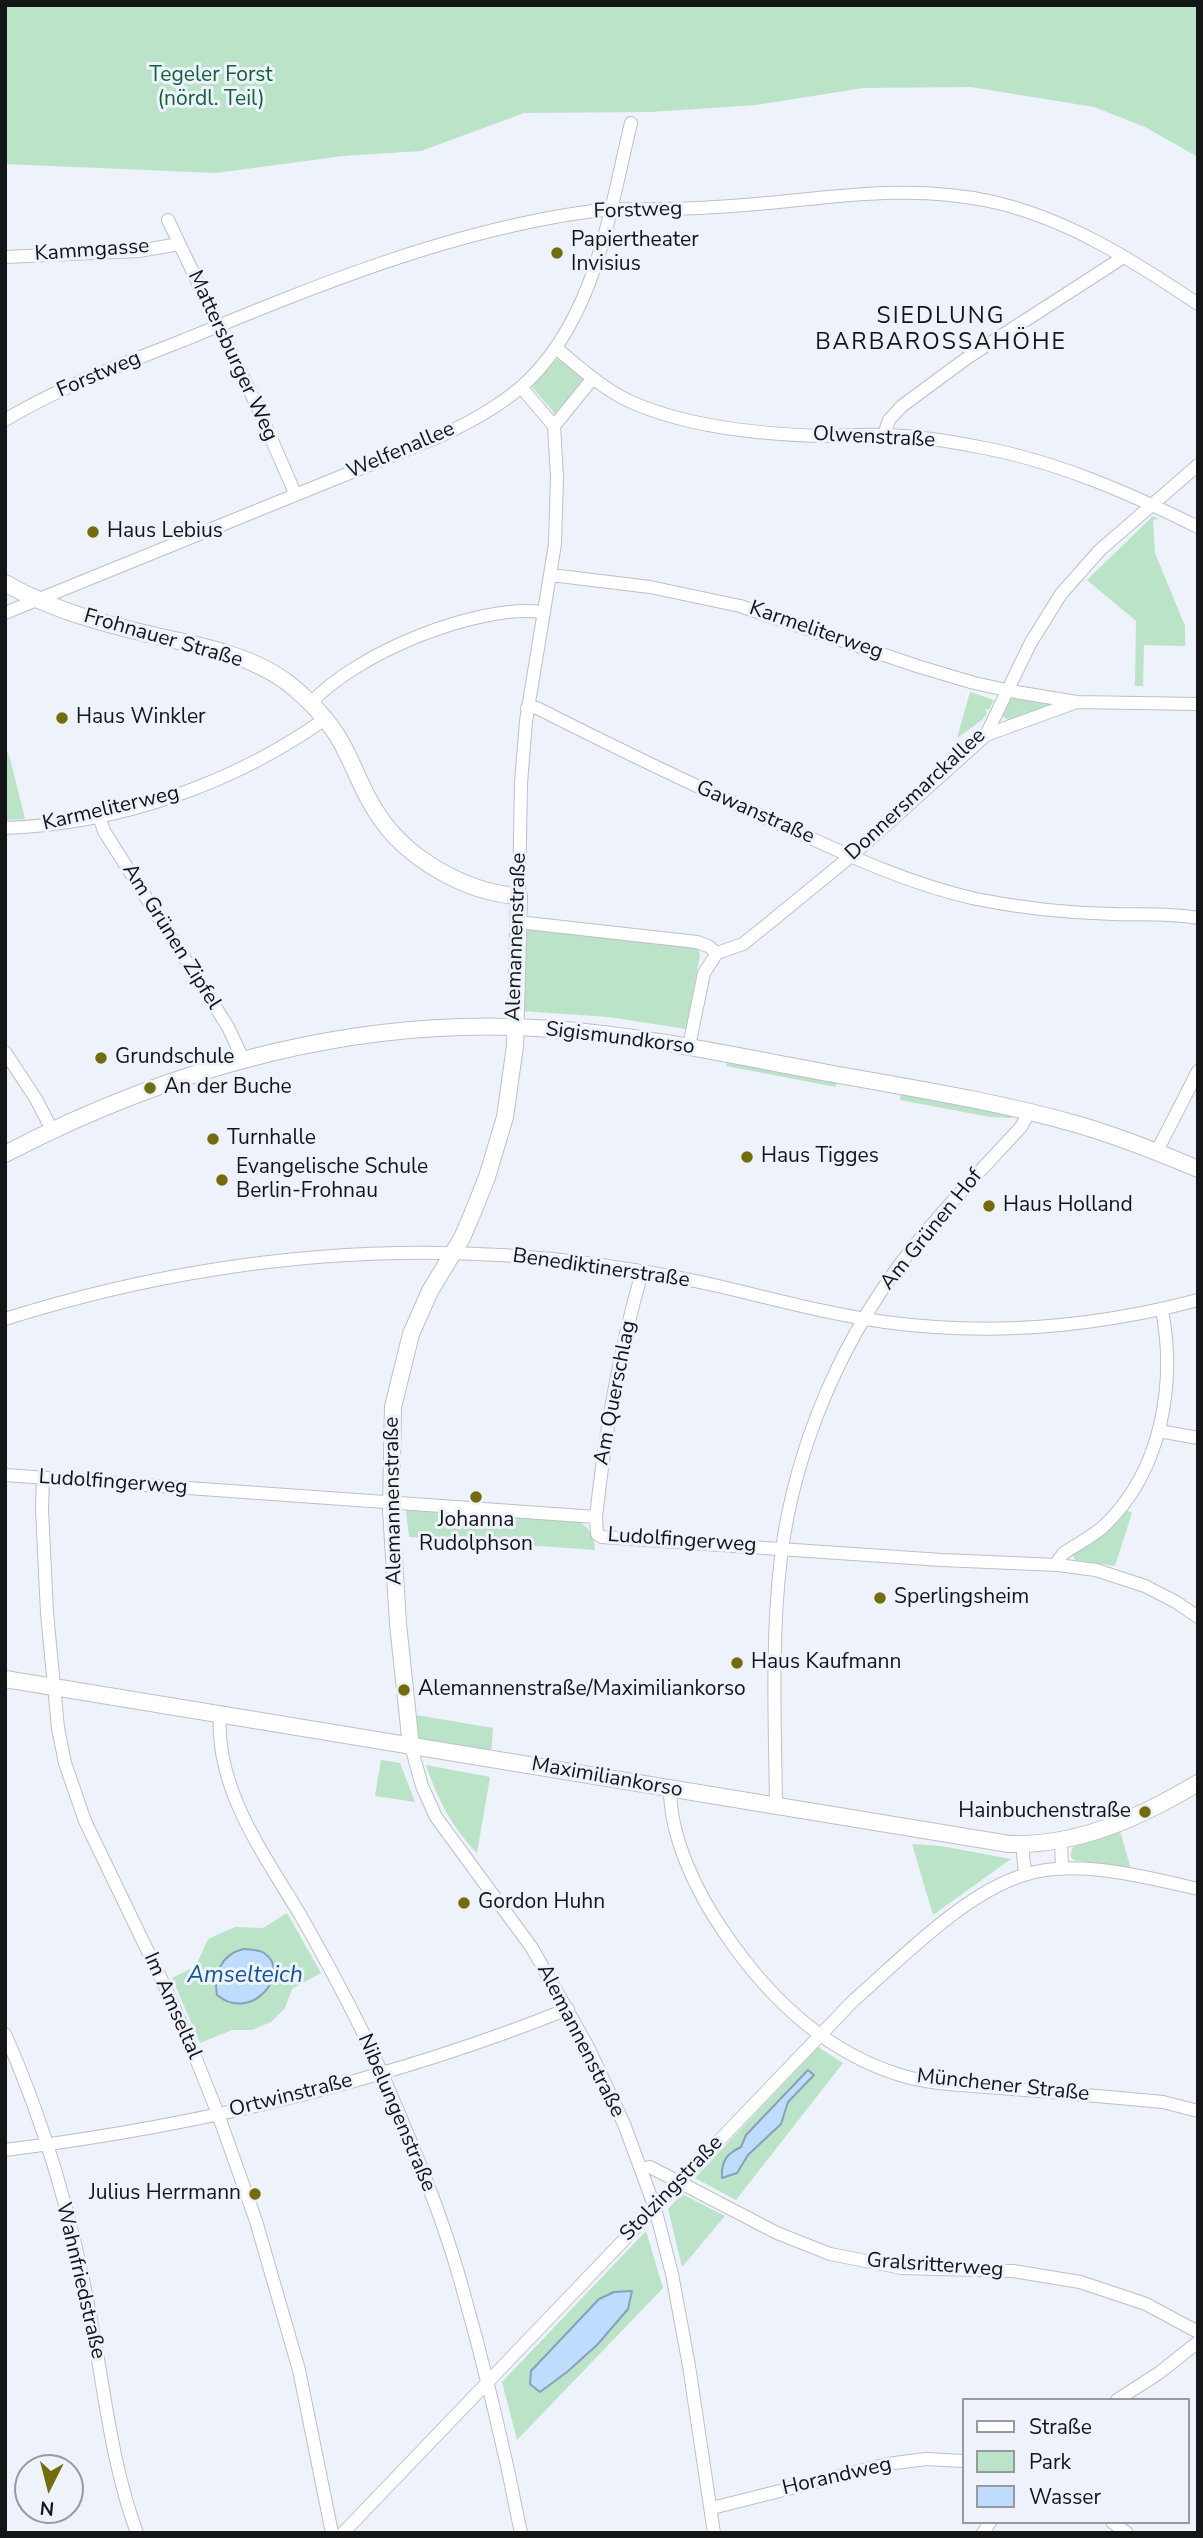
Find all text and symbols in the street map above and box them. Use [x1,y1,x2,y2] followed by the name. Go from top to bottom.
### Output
[149,63,273,113] park label: Tegeler Forst (nördl. Teil)
[593,197,683,225] street label: Forstweg
[571,228,699,278] place label: Papiertheater Invisius
[34,234,150,268] street label: Kammgasse
[549,245,565,261] marker: Papiertheater Invisius
[181,267,283,445] street label: Mattersburger Weg
[817,303,1065,357] district label: SIEDLUNG BARBAROSSAHÖHE
[53,346,145,404] street label: Forstweg
[343,417,459,485] street label: Welfenallee
[812,422,936,454] street label: Olwenstraße
[107,519,223,545] place label: Haus Lebius
[85,524,101,540] marker: Haus Lebius
[746,596,886,666] street label: Karmeliterweg
[81,604,245,674] street label: Frohnauer Straße
[76,705,206,731] place label: Haus Winkler
[54,710,70,726] marker: Haus Winkler
[841,724,991,866] street label: Donnersmarckallee
[692,776,818,850] street label: Gawanstraße
[40,781,182,837] street label: Karmeliterweg
[501,852,533,1022] street label: Alemannenstraße
[116,859,226,1015] street label: Am Grünen Zipfel
[544,1017,696,1061] street label: Sigismundkorso
[115,1045,235,1071] place label: Grundschule
[93,1050,109,1066] marker: Grundschule
[164,1075,292,1101] place label: An der Buche
[142,1080,158,1096] marker: An der Buche
[227,1126,316,1152] place label: Turnhalle
[205,1131,221,1147] marker: Turnhalle
[761,1144,879,1170] place label: Haus Tigges
[739,1149,755,1165] marker: Haus Tigges
[236,1155,428,1205] place label: Evangelische Schule Berlin-Frohnau
[876,1164,988,1296] street label: Am Grünen Hof
[214,1172,230,1188] marker: Evangelische Schule Berlin-Frohnau
[1003,1193,1133,1219] place label: Haus Holland
[981,1198,997,1214] marker: Haus Holland
[511,1244,691,1294] street label: Benediktinerstraße
[590,1319,642,1467] street label: Am Querschlag
[380,1416,408,1586] street label: Alemannenstraße
[38,1465,188,1501] street label: Ludolfingerweg
[468,1489,484,1505] marker: Johanna Rudolphson
[419,1508,533,1558] place label: Johanna Rudolphson
[607,1523,757,1559] street label: Ludolfingerweg
[894,1585,1029,1611] place label: Sperlingsheim
[872,1590,888,1606] marker: Sperlingsheim
[751,1650,901,1676] place label: Haus Kaufmann
[729,1655,745,1671] marker: Haus Kaufmann
[418,1677,746,1703] place label: Alemannenstraße/Maximiliankorso
[396,1682,412,1698] marker: Alemannenstraße/Maximiliankorso
[529,1752,685,1804] street label: Maximiliankorso
[958,1799,1131,1825] place label: Hainbuchenstraße
[1137,1804,1153,1820] marker: Hainbuchenstraße
[478,1890,605,1916] place label: Gordon Huhn
[456,1895,472,1911] marker: Gordon Huhn
[137,1949,207,2063] street label: Im Amseltal
[530,1960,630,2122] street label: Alemannenstraße
[187,1962,303,1990] water label: Amselteich
[351,2030,441,2196] street label: Nibelungenstraße
[915,2064,1091,2108] street label: Münchener Straße
[227,2069,355,2123] street label: Ortwinstraße
[615,2131,729,2247] street label: Stolzingstraße
[89,2181,241,2207] place label: Julius Herrmann
[247,2186,263,2202] marker: Julius Herrmann
[50,2200,110,2362] street label: Wahnfriedstraße
[866,2249,1004,2283] street label: Gralsritterweg
[962,2398,1189,2524] legend
[1029,2413,1092,2441] text: Straße
[1029,2448,1071,2476] text: Park
[780,2452,894,2502] street label: Horandweg
[14,2454,84,2524] north arrow
[1029,2483,1101,2511] text: Wasser
[39,2494,55,2522] text: N

